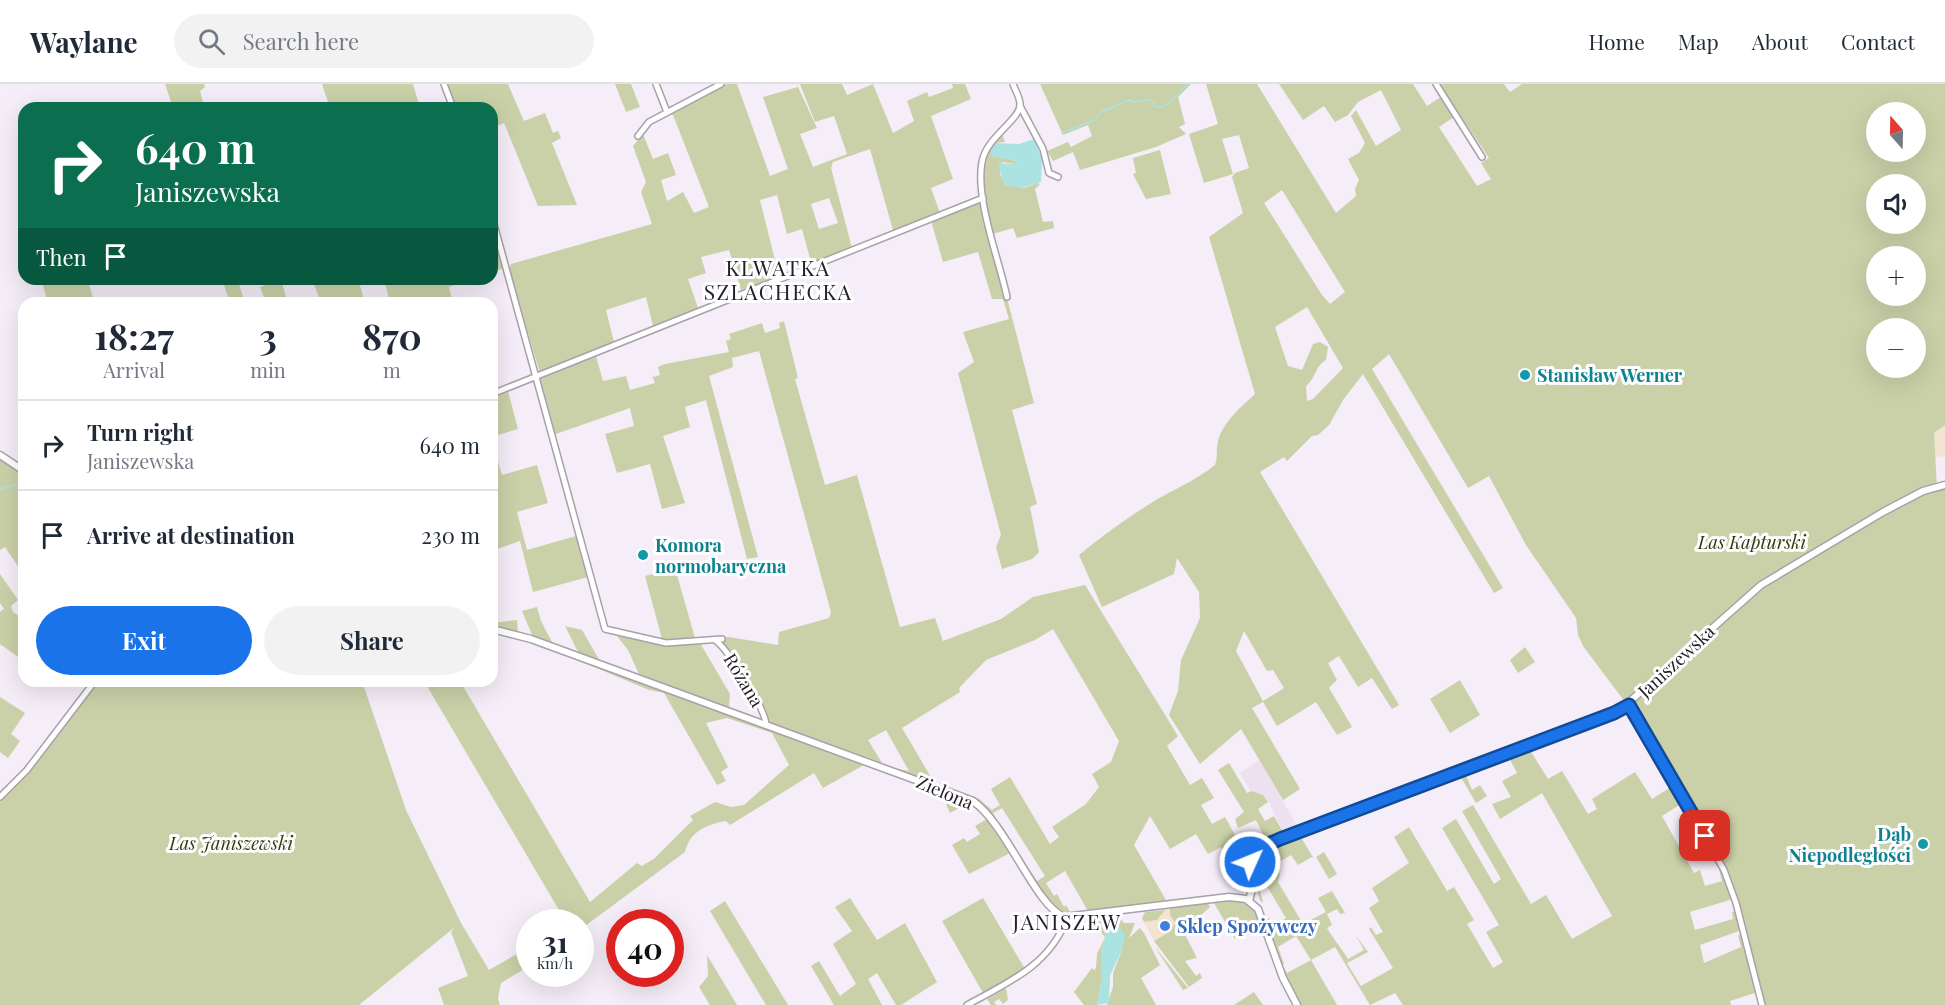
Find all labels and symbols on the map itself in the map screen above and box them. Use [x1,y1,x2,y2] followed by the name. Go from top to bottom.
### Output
[1866,102,1926,162] north arrow
[704,253,852,305] district label: KLWATKA SZLACHECKA
[1537,363,1683,387] place label: Stanisław Werner
[1518,368,1532,382] marker: Stanisław Werner
[1697,530,1807,554] park label: Las Kapturski
[655,533,787,578] place label: Komora normobaryczna
[636,548,650,562] marker: Komora normobaryczna
[1632,619,1720,703] street label: Janiszewska
[719,649,769,711] street label: Różana
[913,769,977,815] street label: Zielona
[1679,810,1730,861] pin
[1789,822,1911,867] place label: Dąb Niepodległości
[1218,830,1282,894] position arrow
[168,831,293,855] park label: Las Janiszewski
[1916,837,1930,851] marker: Dąb Niepodległości
[1011,907,1122,935] district label: JANISZEW
[606,909,684,987] speed limit sign: 40
[1177,914,1318,938] place label: Sklep Spożywczy
[1158,919,1172,933] marker: Sklep Spożywczy

